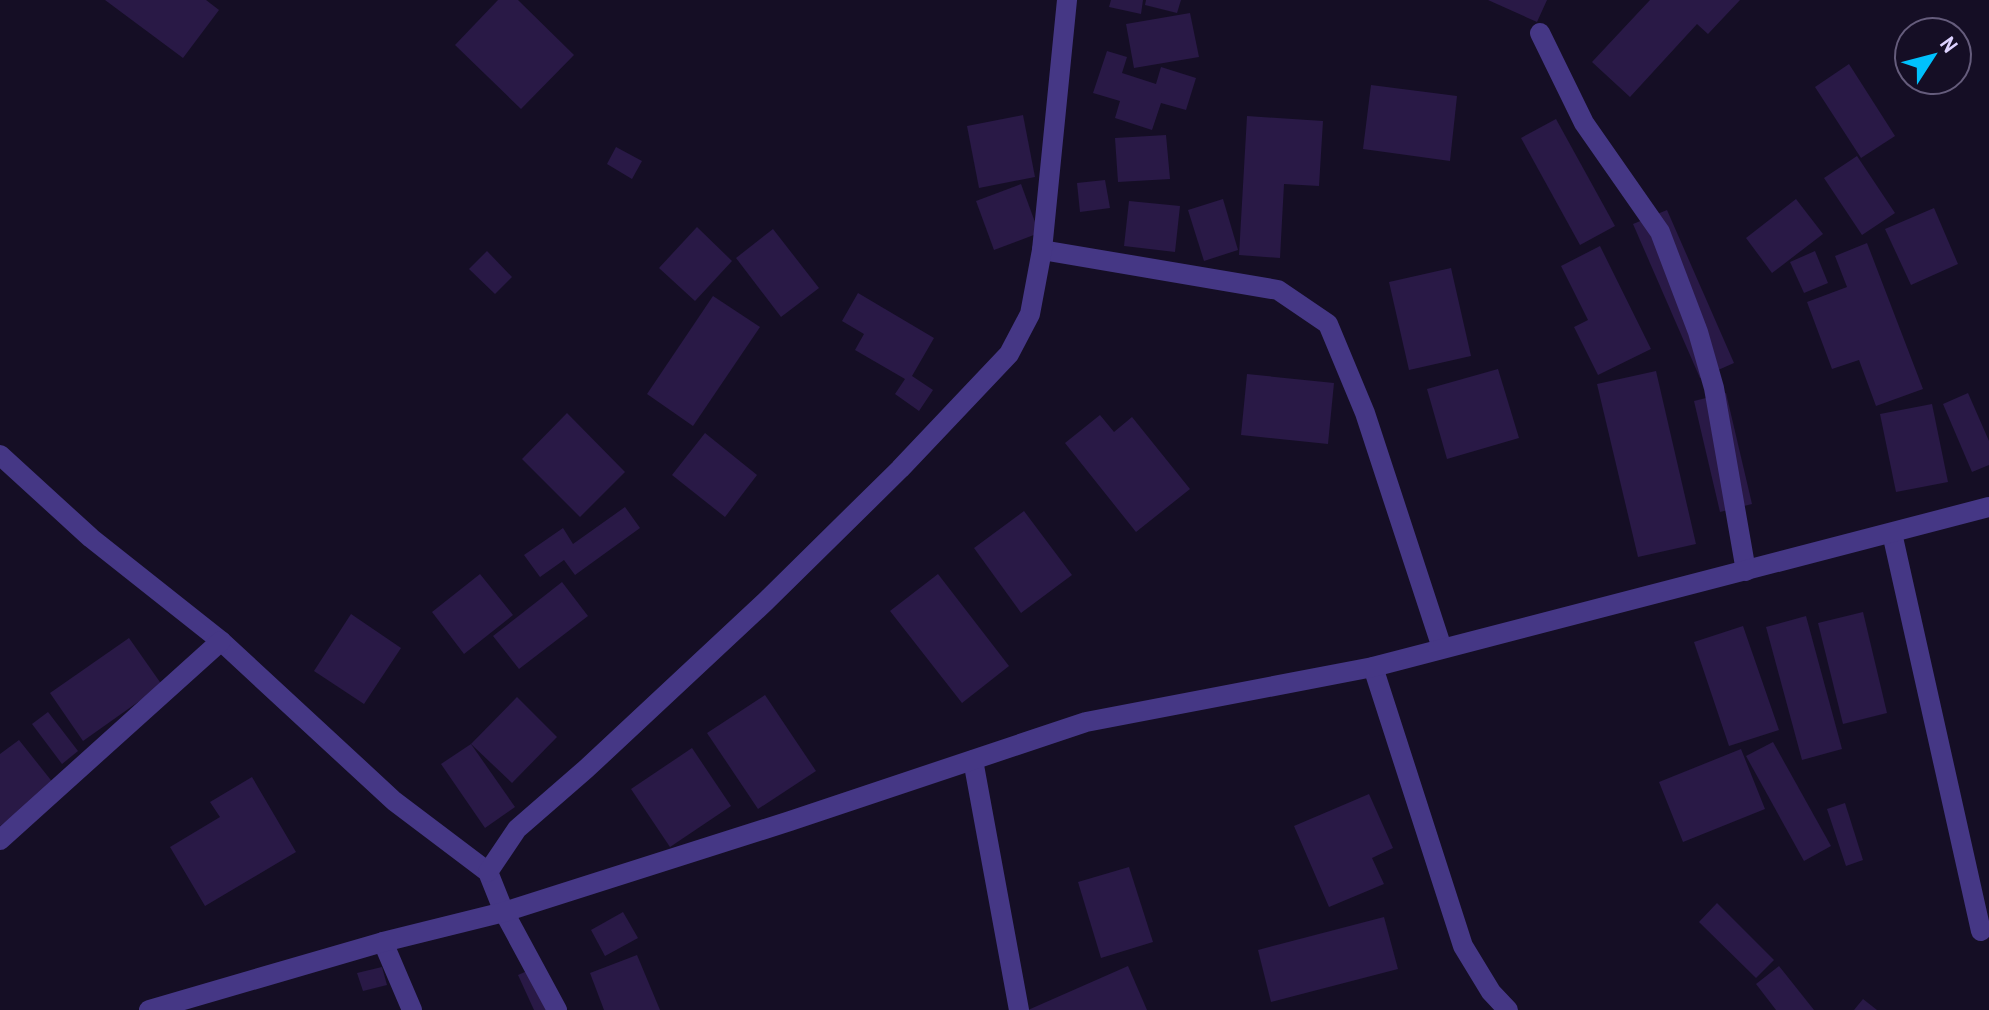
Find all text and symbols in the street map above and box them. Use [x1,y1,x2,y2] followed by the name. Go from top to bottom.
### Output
[1893,16,1973,96] north arrow
[1933,30,1965,58] text: N

